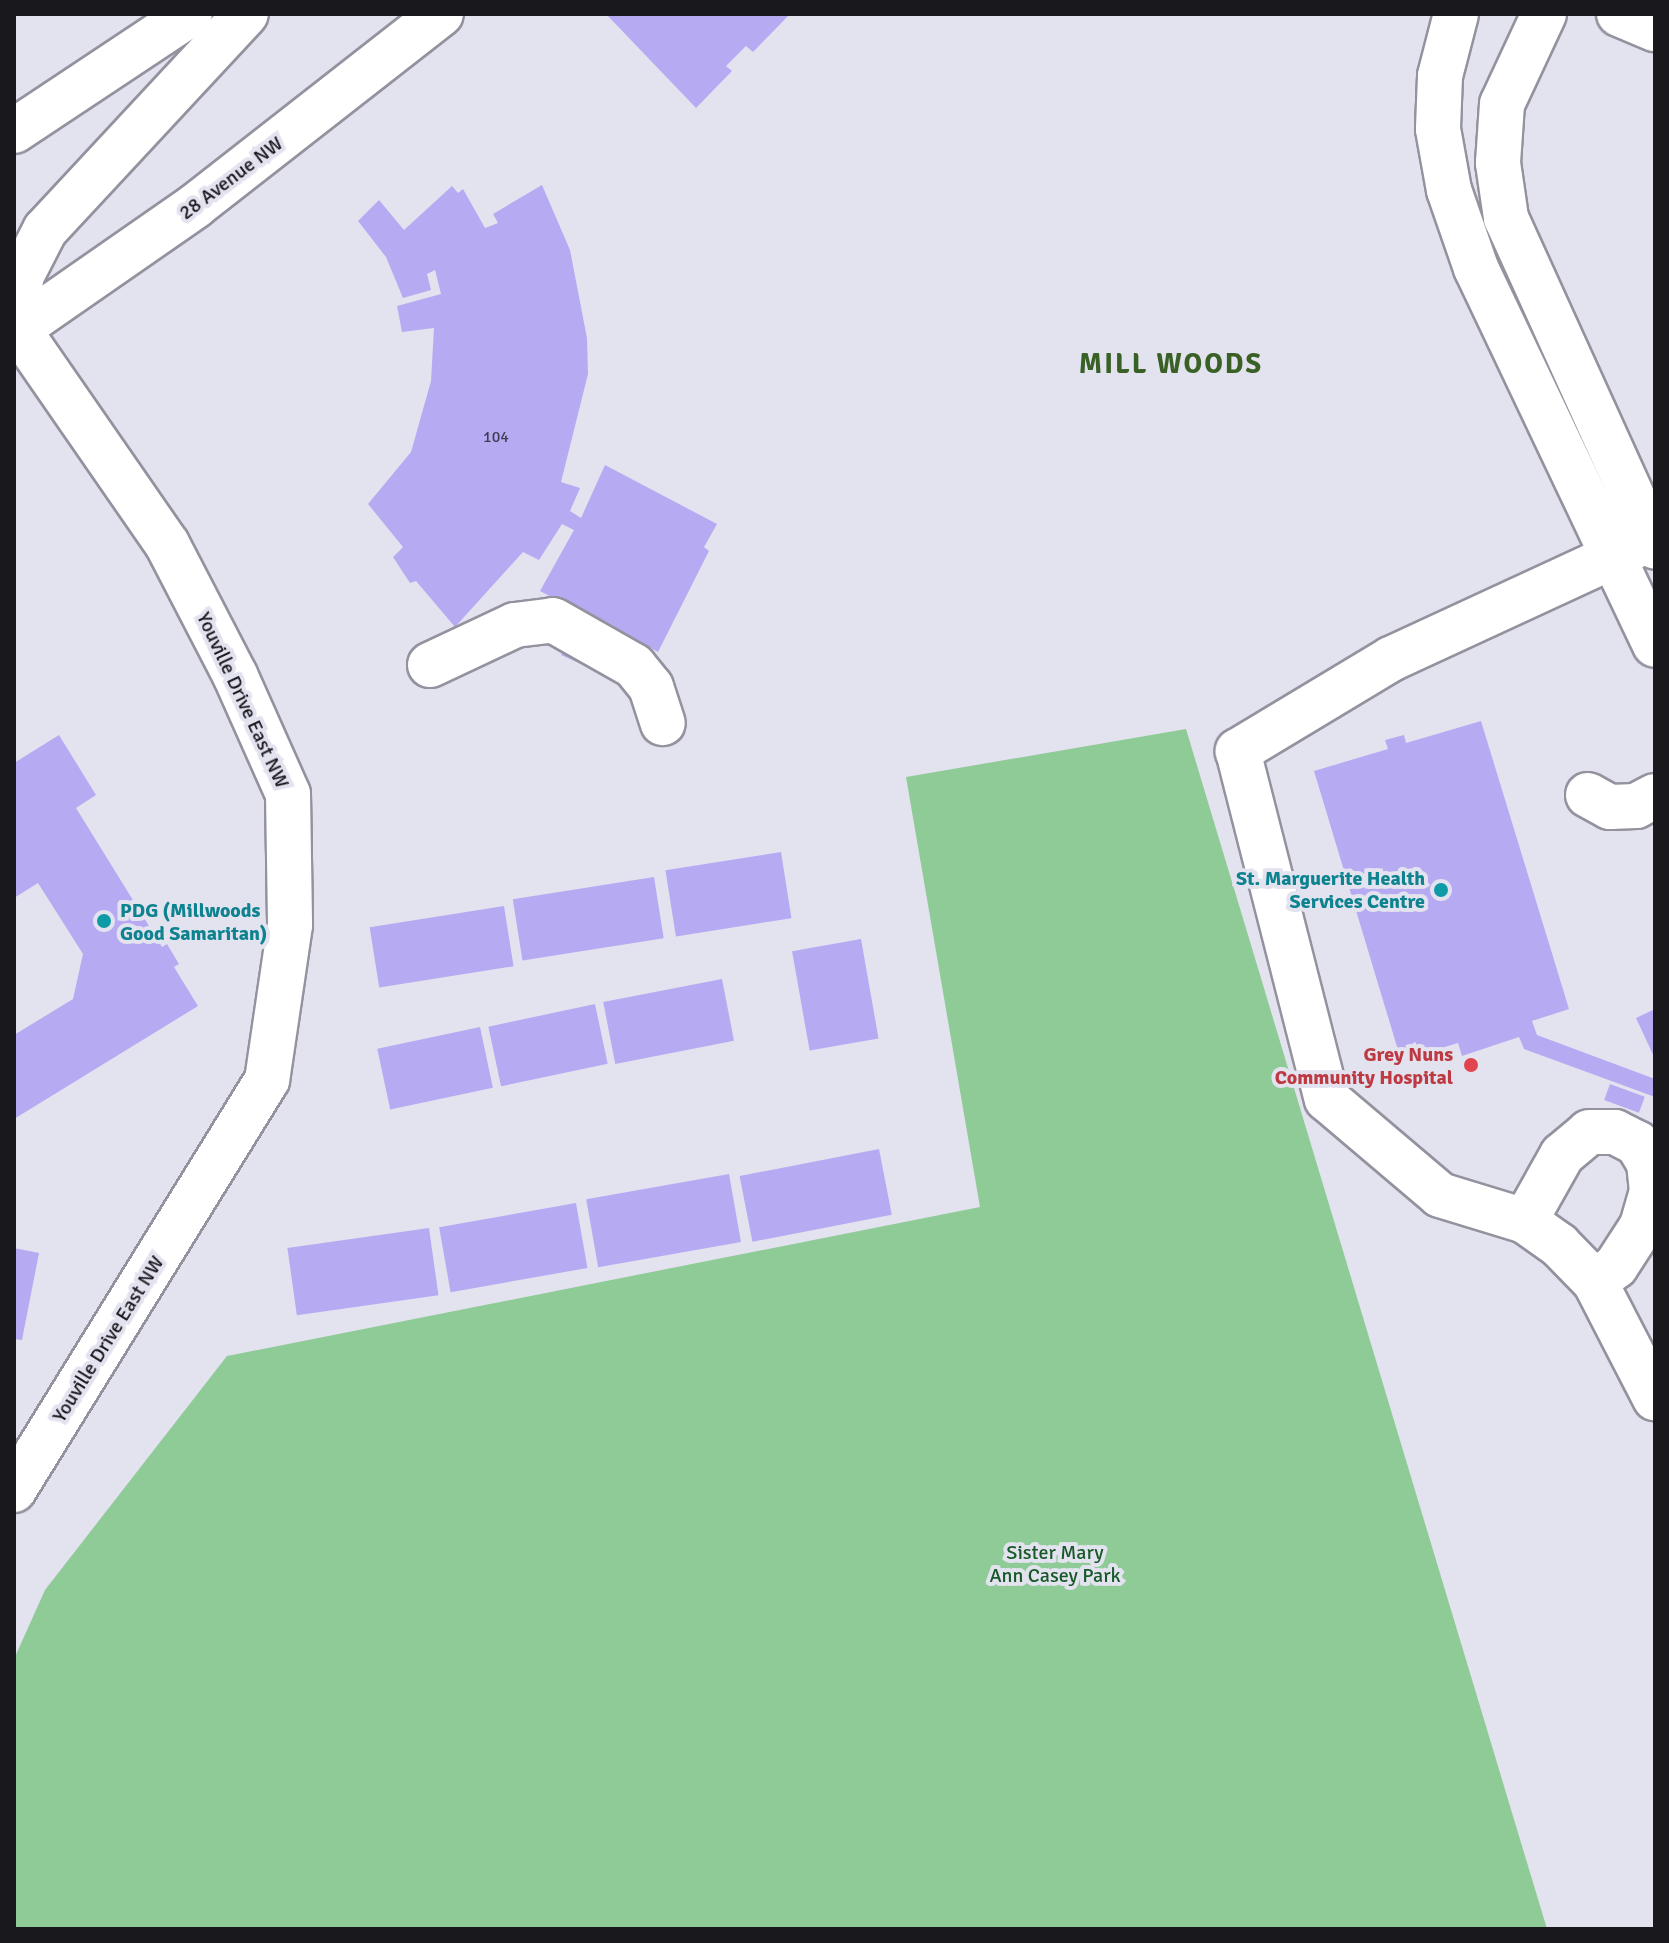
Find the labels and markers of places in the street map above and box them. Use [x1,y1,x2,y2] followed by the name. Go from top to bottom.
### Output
[1236,866,1425,913] place label: St. Marguerite Health Services Centre
[1432,881,1450,899] marker: St. Marguerite Health Services Centre
[120,898,267,945] place label: PDG (Millwoods Good Samaritan)
[95,912,113,930] marker: PDG (Millwoods Good Samaritan)
[1275,1042,1453,1089] place label: Grey Nuns Community Hospital
[1460,1054,1482,1076] marker: Grey Nuns Community Hospital

